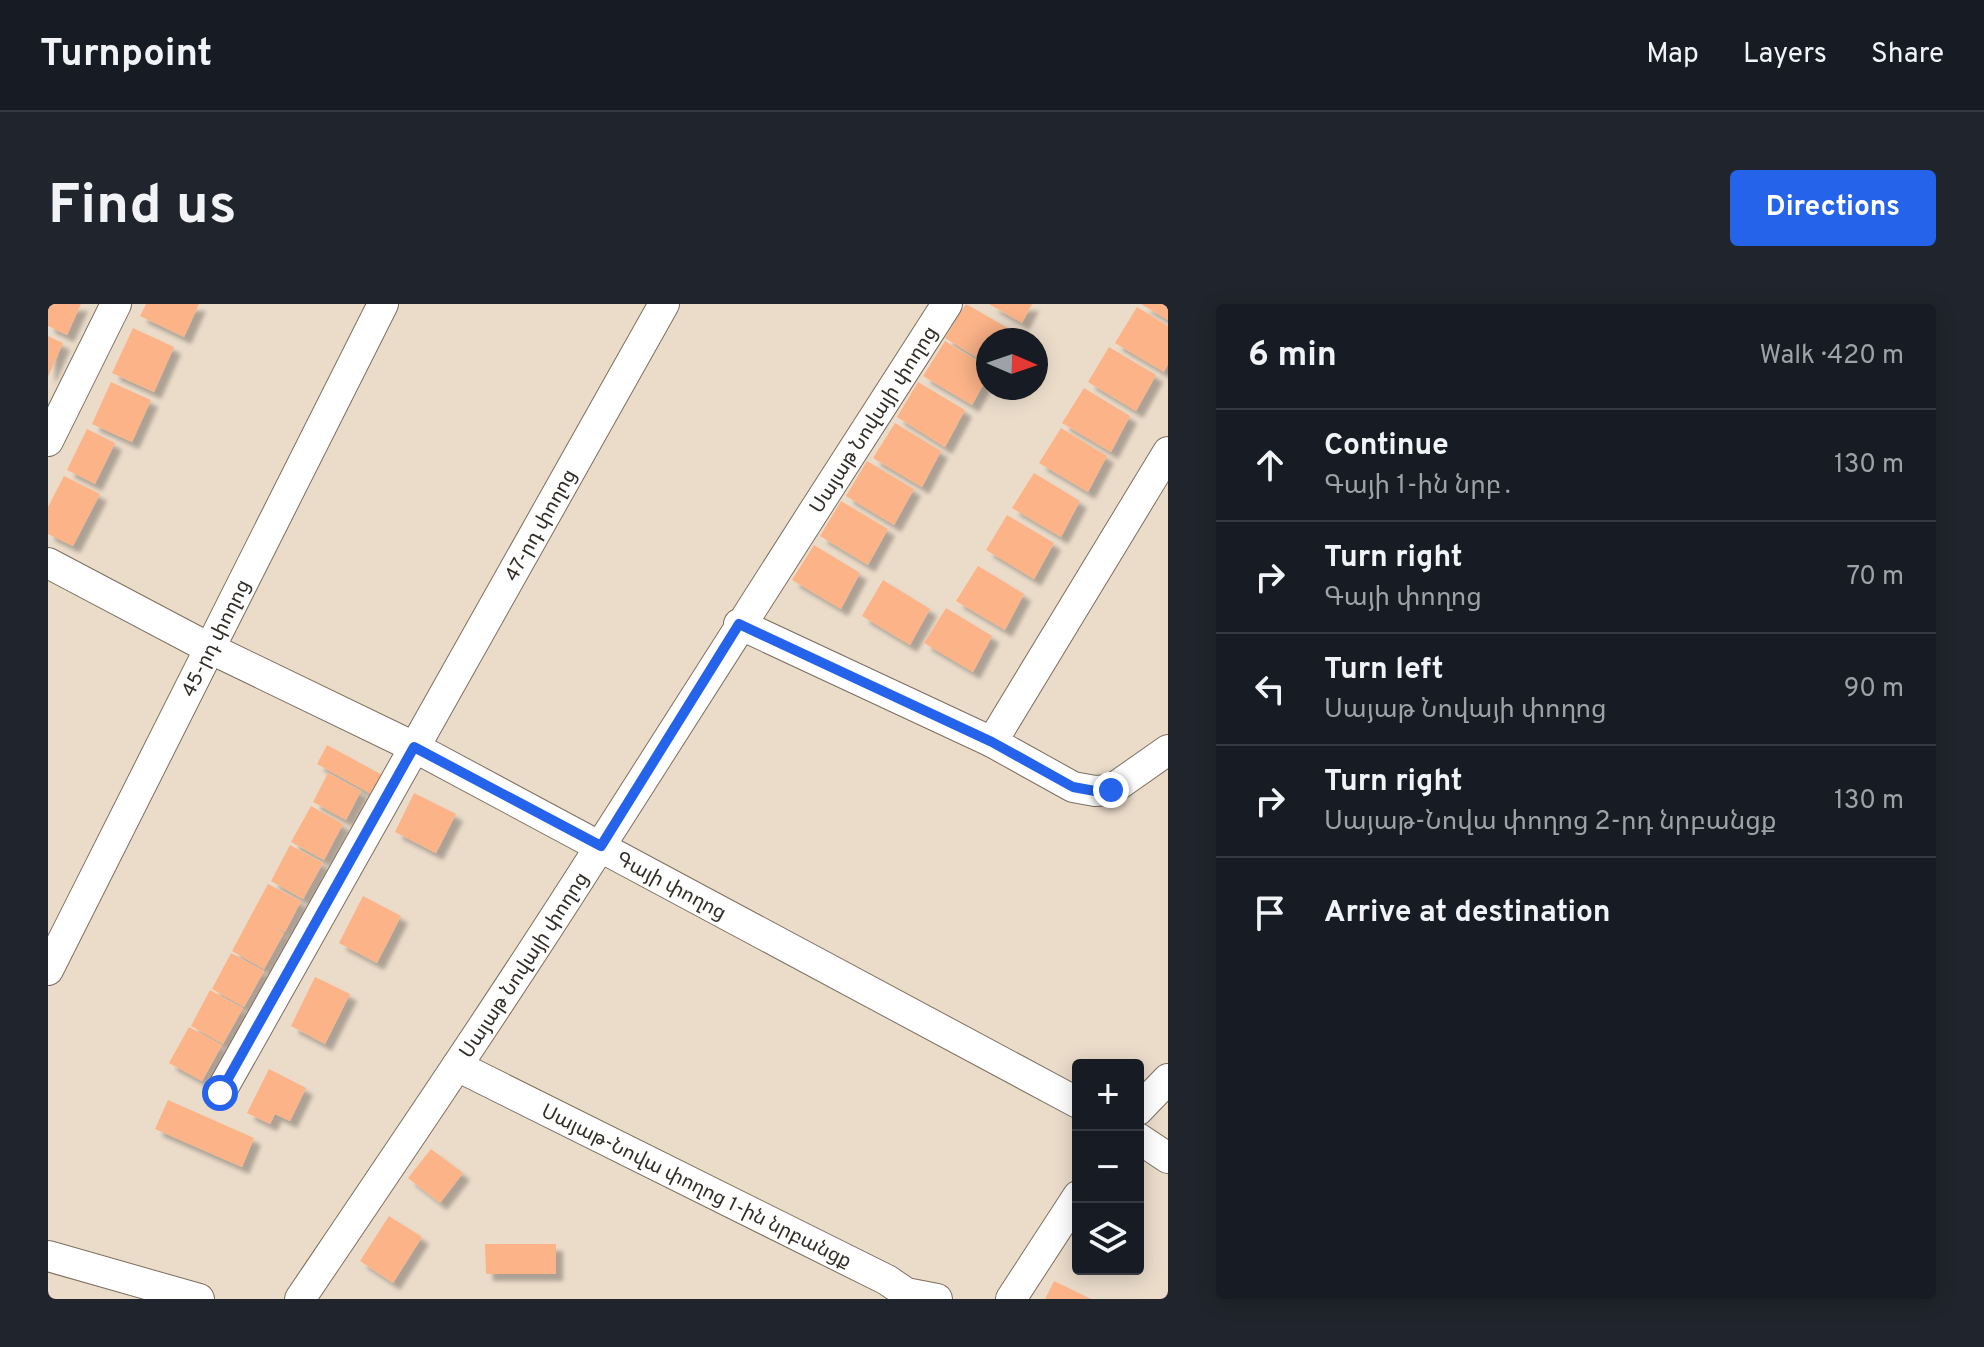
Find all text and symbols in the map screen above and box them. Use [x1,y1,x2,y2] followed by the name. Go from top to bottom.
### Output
[40,31,212,80] text: Turnpoint
[1646,37,1699,73] text: Map
[1743,37,1827,73] text: Layers
[1871,37,1944,73] text: Share
[1730,170,1936,246] button: Directions
[48,173,237,243] text: Find us
[805,322,944,519] street label: Սայաթ Նովայի փողոց
[976,328,1048,400] north arrow
[1248,335,1337,378] text: 6 min
[1759,340,1904,373] text: Walk · 420 m
[1324,428,1449,465] text: Continue
[1248,443,1292,487] icon: ahead
[1834,449,1904,482] text: 130 m
[499,465,584,587] street label: 47-րդ փողոց
[1324,470,1514,503] text: Գայի 1-ին նրբ․
[1324,540,1462,577] text: Turn right
[1248,555,1292,599] icon: right
[1846,561,1904,594] text: 70 m
[177,575,257,702] street label: 45-րդ փողոց
[1324,582,1482,615] text: Գայի փողոց
[1324,652,1444,689] text: Turn left
[1248,667,1292,711] icon: left
[1844,673,1904,706] text: 90 m
[1324,694,1607,727] text: Սայաթ Նովայի փողոց
[1324,764,1462,801] text: Turn right
[1093,772,1129,808] route end
[1248,779,1292,823] icon: right
[1834,785,1904,818] text: 130 m
[1324,806,1776,839] text: Սայաթ-Նովա փողոց 2-րդ նրբանցք
[611,847,730,927] street label: Գայի փողոց
[455,868,595,1064] street label: Սայաթ Նովայի փողոց
[1248,891,1292,935] icon: arrive
[1324,895,1610,932] text: Arrive at destination
[1072,1059,1144,1275] map controls
[1072,1059,1144,1131] button: +
[202,1075,238,1111] route start
[536,1099,856,1275] street label: Սայաթ-Նովա փողոց 1-ին նրբանցք
[1072,1131,1144,1203] button: −
[1072,1203,1144,1275] button: layers

